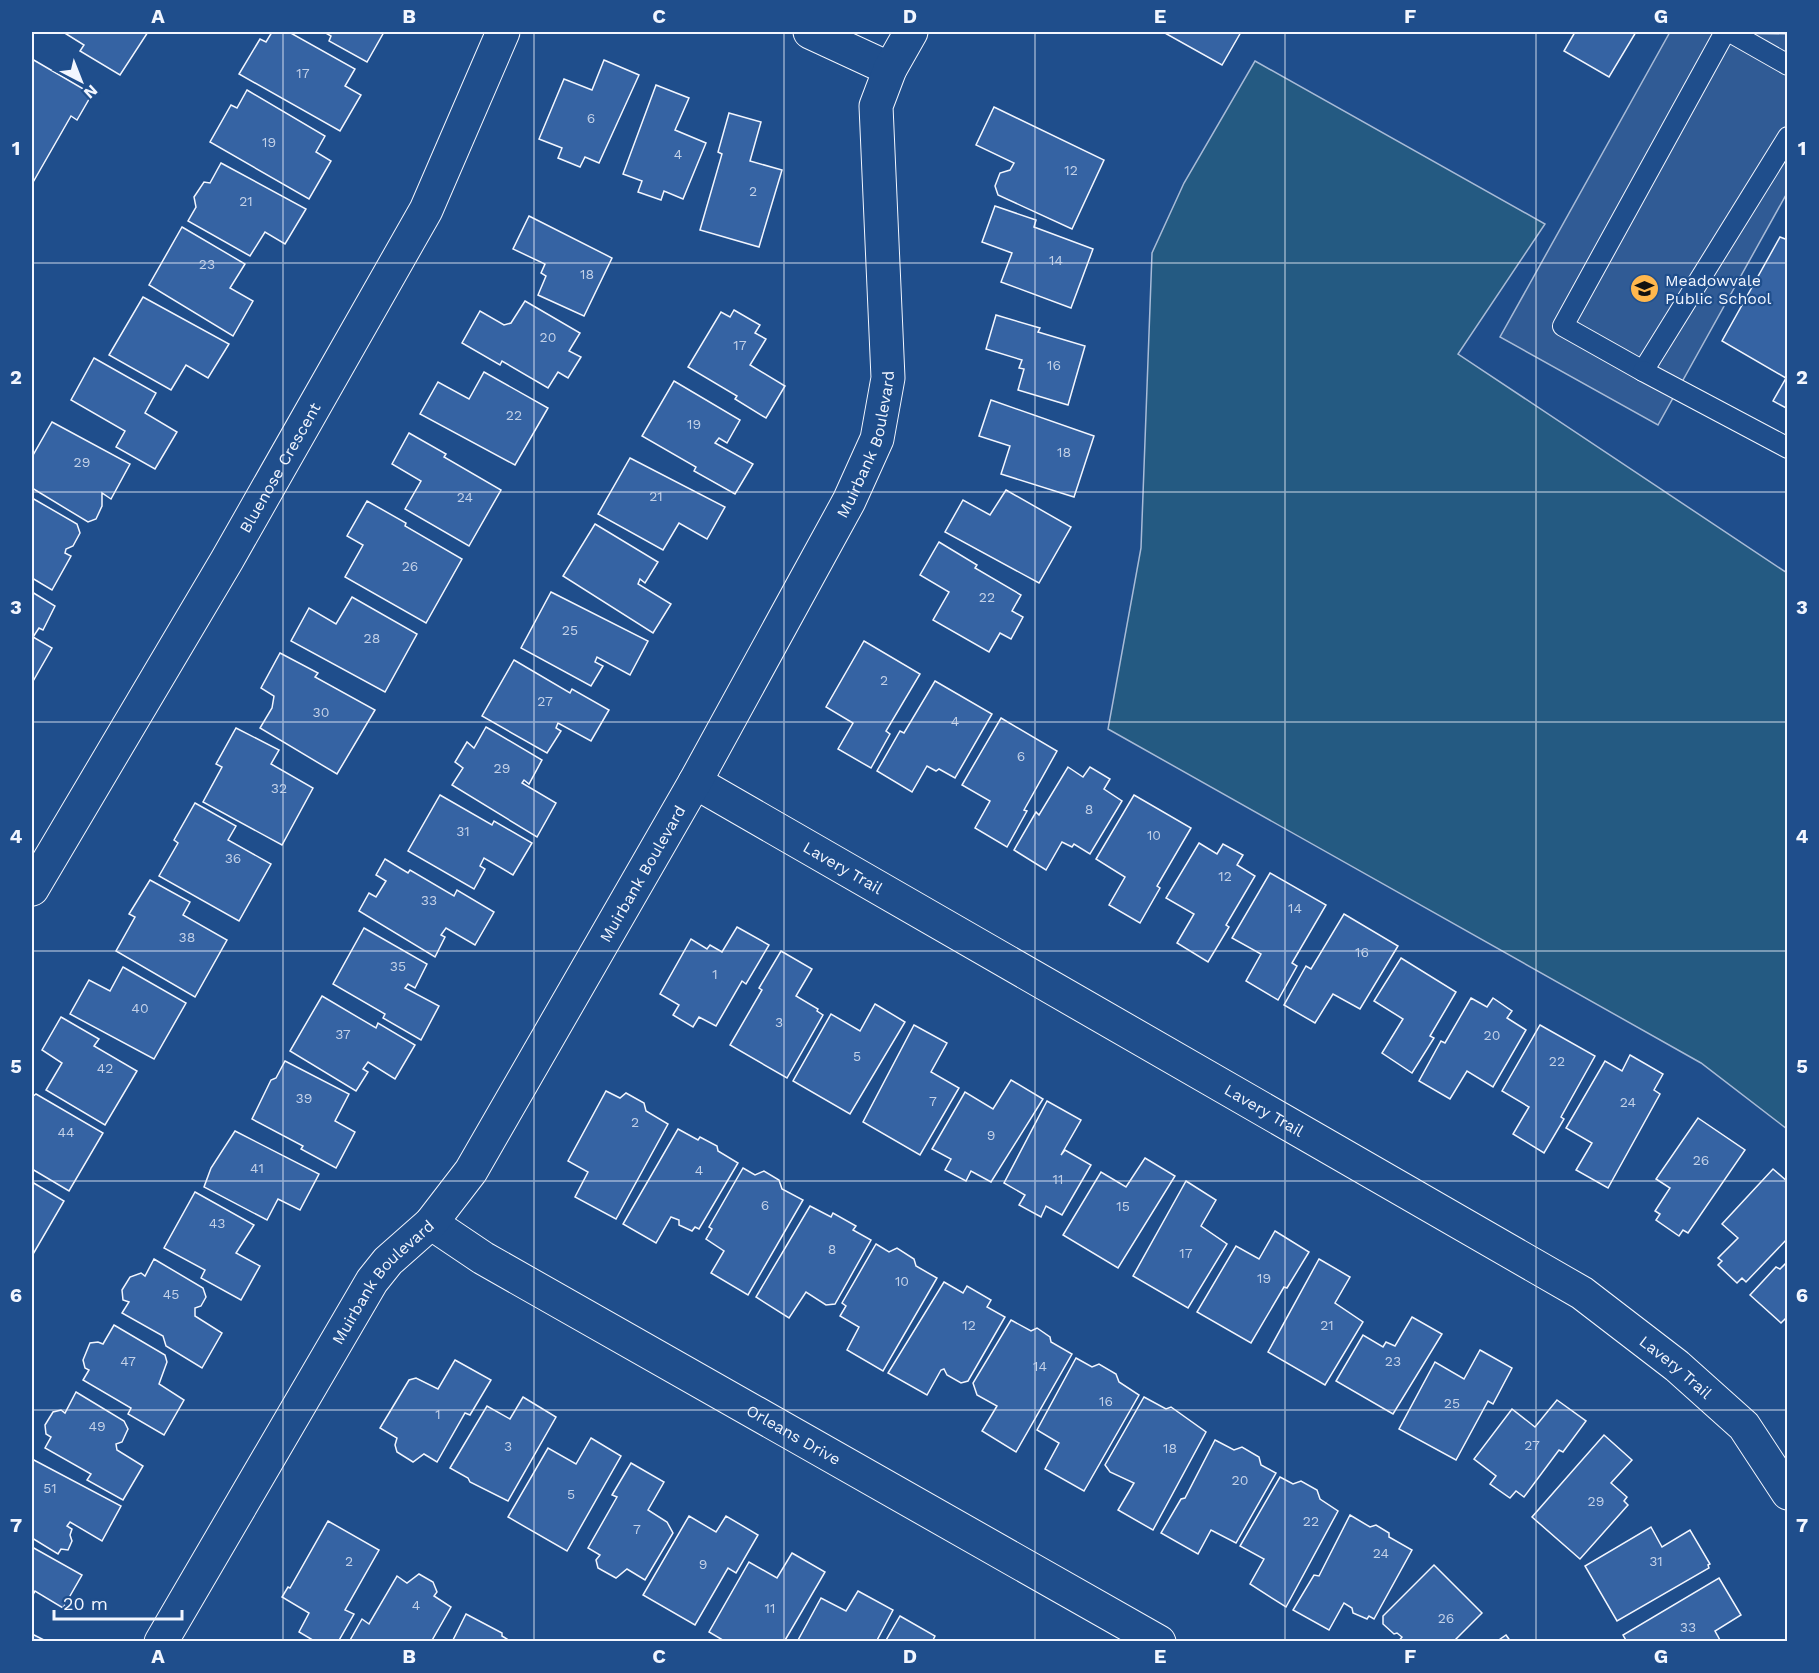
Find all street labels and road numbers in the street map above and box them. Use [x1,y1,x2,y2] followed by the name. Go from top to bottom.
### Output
[833,370,898,521] street label: Muirbank Boulevard
[236,399,325,536] street label: Bluenose Crescent
[596,802,690,946] street label: Muirbank Boulevard
[800,837,886,898] street label: Lavery Trail
[1221,1080,1307,1141] street label: Lavery Trail
[328,1216,438,1348] street label: Muirbank Boulevard
[1635,1332,1716,1403] street label: Lavery Trail
[743,1401,844,1469] street label: Orleans Drive

